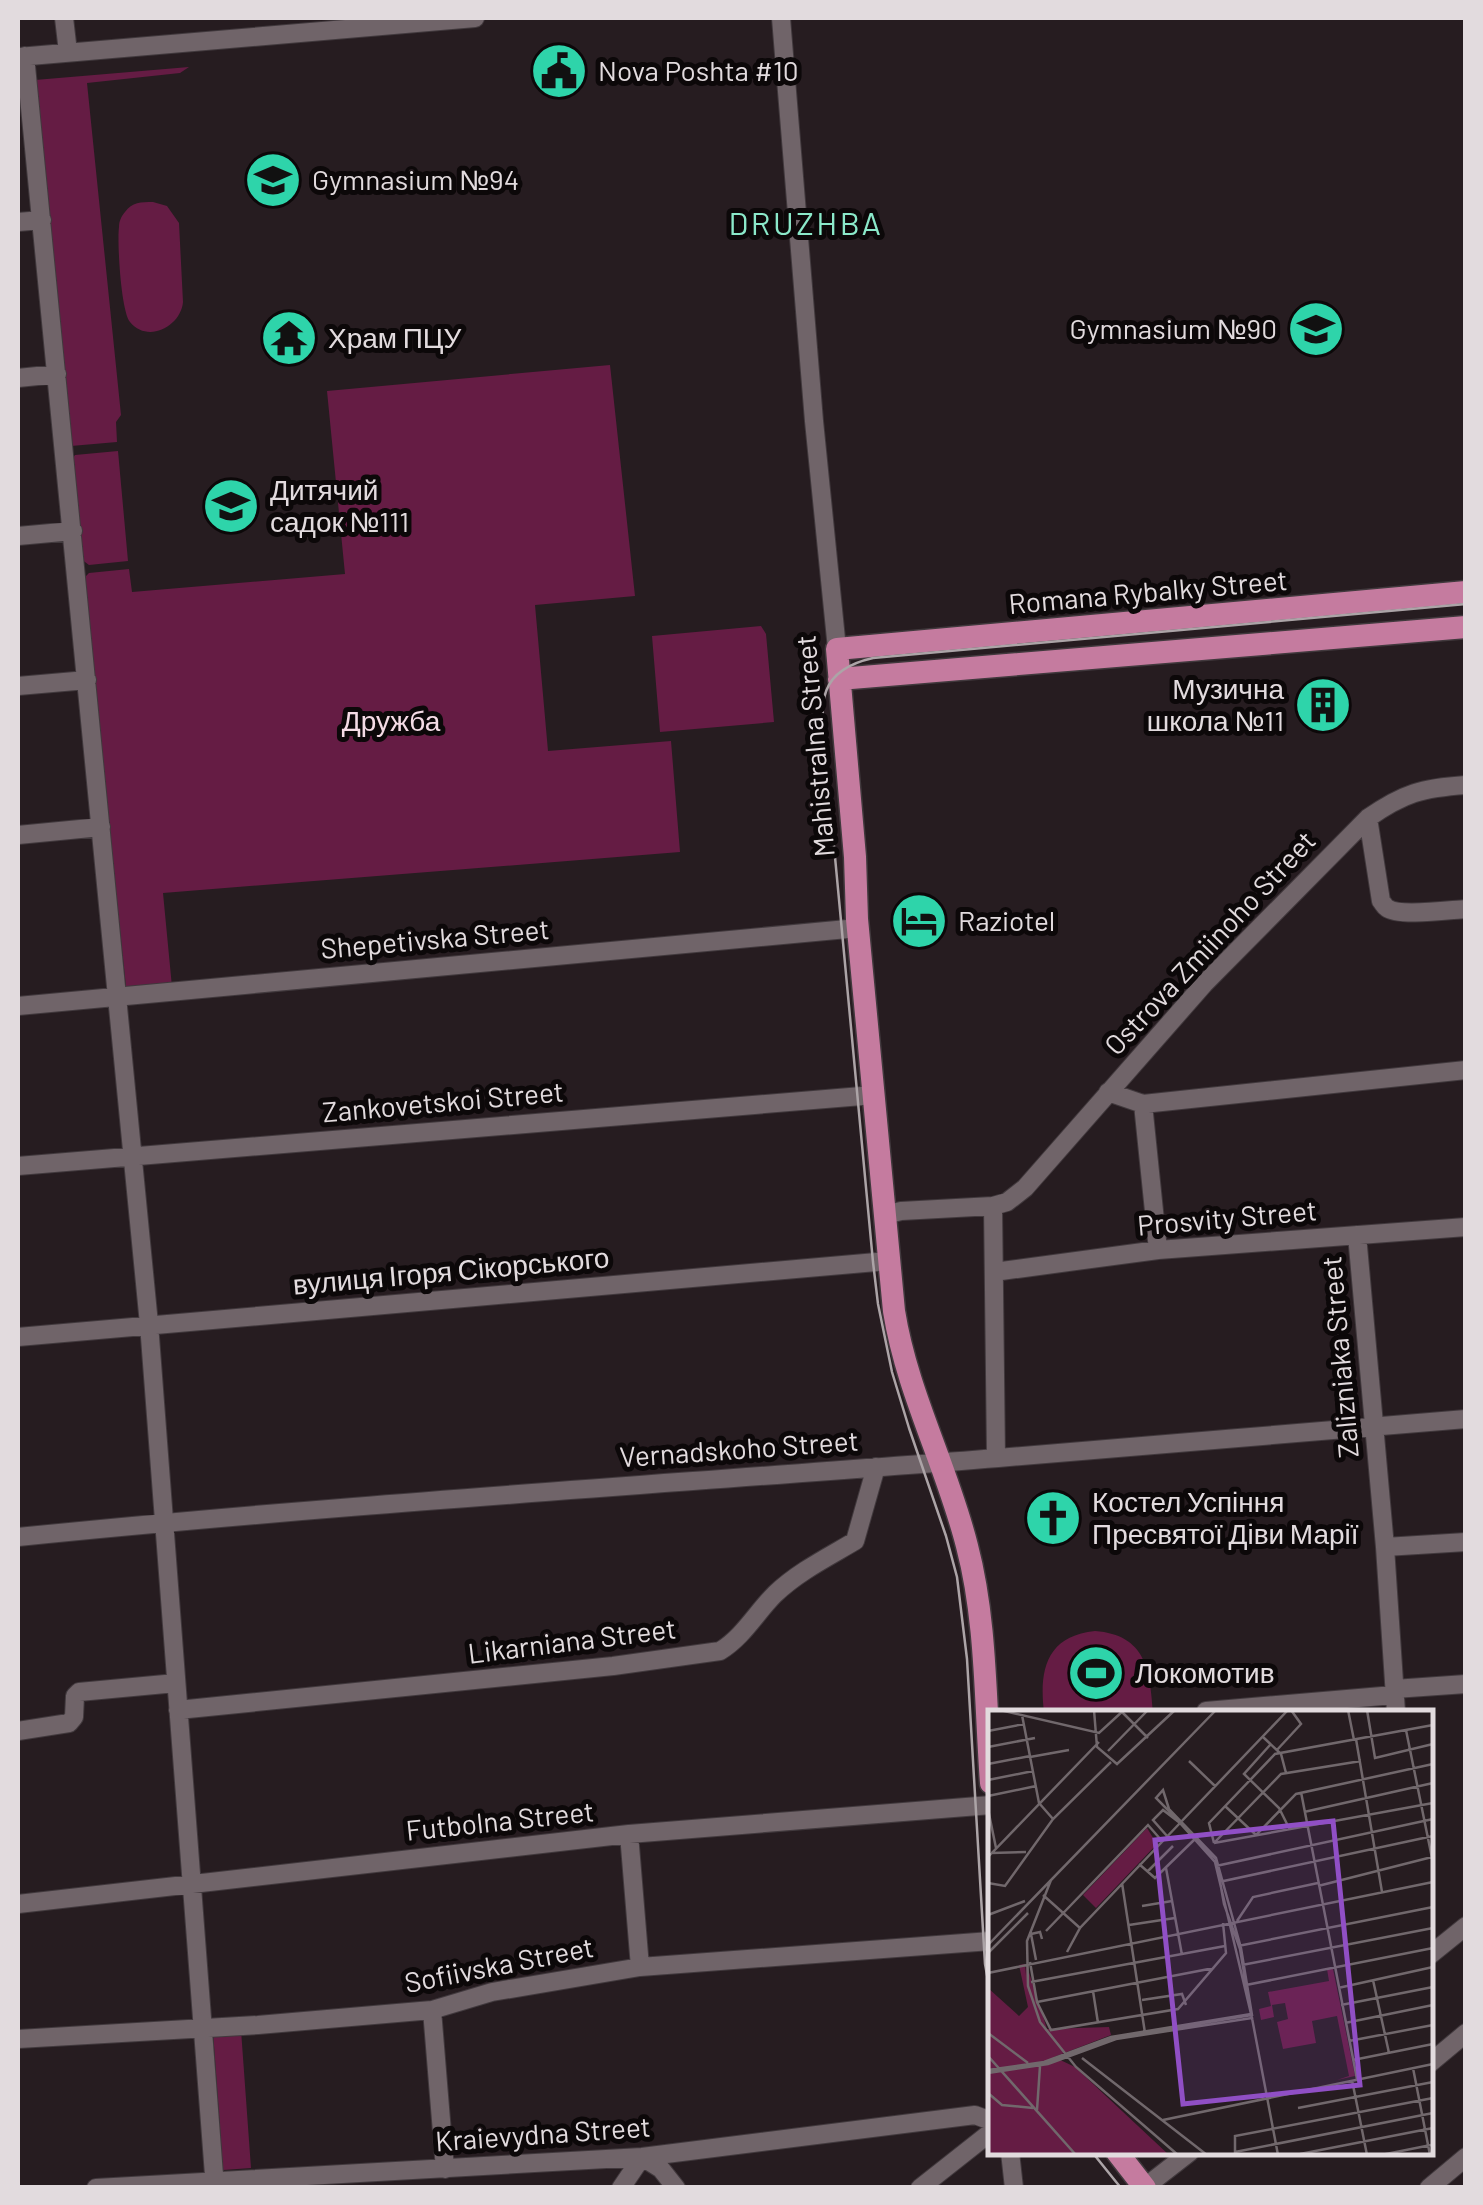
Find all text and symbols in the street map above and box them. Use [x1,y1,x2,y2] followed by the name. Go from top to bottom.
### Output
[529,41,589,101] public building icon: Nova Poshta #10
[598,53,799,87] place label: Nova Poshta #10
[243,150,303,210] school or university icon: Gymnasium №94
[312,162,519,196] place label: Gymnasium №94
[729,203,883,241] district label: DRUZHBA
[1286,299,1346,359] school or university icon: Gymnasium №90
[259,308,319,368] temple icon: Храм ПЦУ
[1070,311,1277,345] place label: Gymnasium №90
[328,320,462,354] place label: Храм ПЦУ
[270,472,409,538] place label: Дитячий садок №111
[201,476,261,536] school or university icon: Дитячий садок №111
[1007,562,1289,620] street label: Romana Rybalky Street
[787,634,841,858] street label: Mahistralna Street
[1147,671,1284,737] place label: Музична школа №11
[1293,675,1353,735] building icon: Музична школа №11
[342,703,441,737] park label: Дружба
[1097,823,1322,1061] street label: Ostrova Zmiinoho Street
[889,891,949,951] hotel icon: Raziotel
[958,903,1055,937] place label: Raziotel
[319,911,551,965] street label: Shepetivska Street
[321,1074,565,1128] street label: Zankovetskoi Street
[1136,1192,1318,1242] street label: Prosvity Street
[291,1239,611,1301] street label: вулиця Ігоря Сікорського
[1313,1255,1365,1459] street label: Zalizniaka Street
[618,1423,860,1473] street label: Vernadskoho Street
[1092,1484,1359,1550] place label: Костел Успіння Пресвятої Діви Марії
[1023,1488,1083,1548] church icon: Костел Успіння Пресвятої Діви Марії
[466,1610,678,1670] street label: Likarniana Street
[1066,1643,1126,1703] sports icon: Локомотив
[1135,1655,1275,1689] place label: Локомотив
[988,1710,1433,2155] inset map
[404,1793,596,1847] street label: Futbolna Street
[401,1929,596,1999] street label: Sofiivska Street
[434,2109,652,2157] street label: Kraievydna Street

